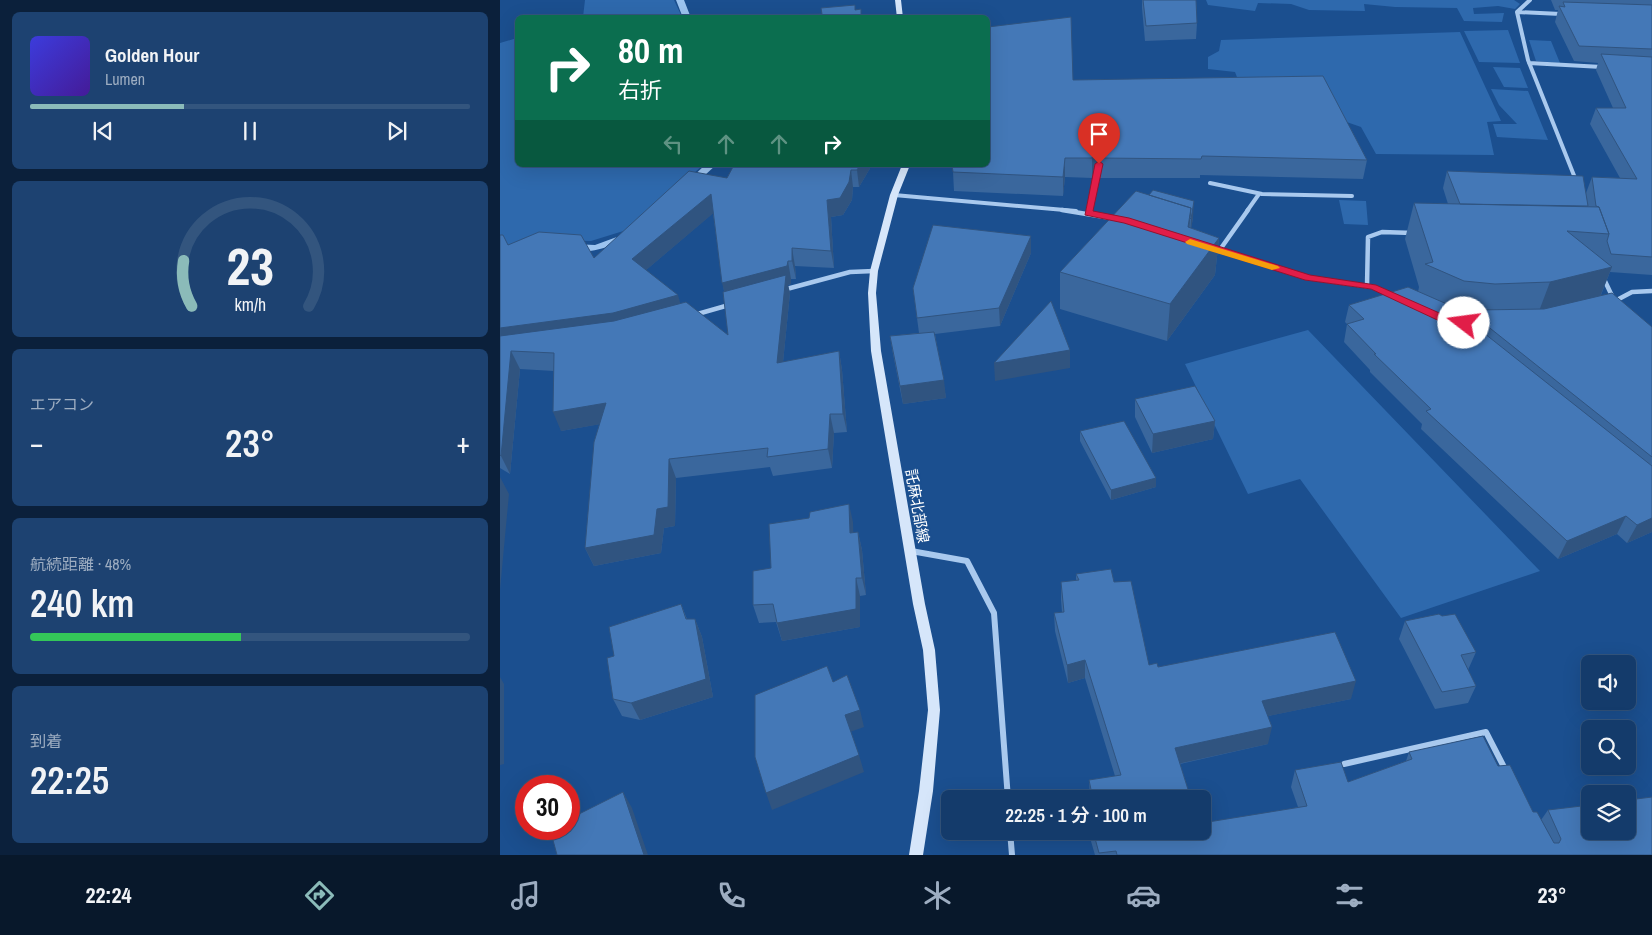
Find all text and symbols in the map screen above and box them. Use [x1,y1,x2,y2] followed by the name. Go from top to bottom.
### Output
[618,27,683,74] text: 80 m
[535,35,600,100] icon: right
[105,42,199,68] text: Golden Hour
[105,68,145,90] text: Lumen
[618,75,662,105] text: 右折
[1078,113,1120,164] pin
[89,117,117,145] icon: previous
[236,117,264,145] icon: pause
[383,117,411,145] icon: next
[1085,120,1113,148] icon: arrive
[659,130,687,158] icon: left
[712,130,740,158] icon: ahead
[765,130,793,158] icon: ahead
[818,130,846,158] icon: right
[226,231,274,301] text: 23
[234,293,266,317] text: km/h
[1437,296,1489,348] position arrow
[30,393,94,415] text: エアコン
[225,418,275,469] text: 23°
[30,424,43,462] text: −
[457,424,470,462] text: +
[901,467,934,545] street label: 託麻北部線
[30,553,131,575] text: 航続距離 · 48%
[30,578,134,629] text: 240 km
[1581,655,1636,840] map controls
[1581,655,1636,710] button: sound
[1581,720,1636,775] button: search
[30,730,62,752] text: 到着
[30,755,109,806] text: 22:25
[515,775,580,840] speed limit sign: 30
[1581,785,1636,840] button: layers
[1005,802,1147,828] text: 22:25 · 1 分 · 100 m
[302,878,337,913] icon: directions
[508,878,543,913] icon: music
[714,878,749,913] icon: phone
[920,878,955,913] icon: climate
[1126,878,1161,913] icon: car
[1332,878,1367,913] icon: filters
[85,880,132,910] text: 22:24
[1538,880,1566,910] text: 23°

